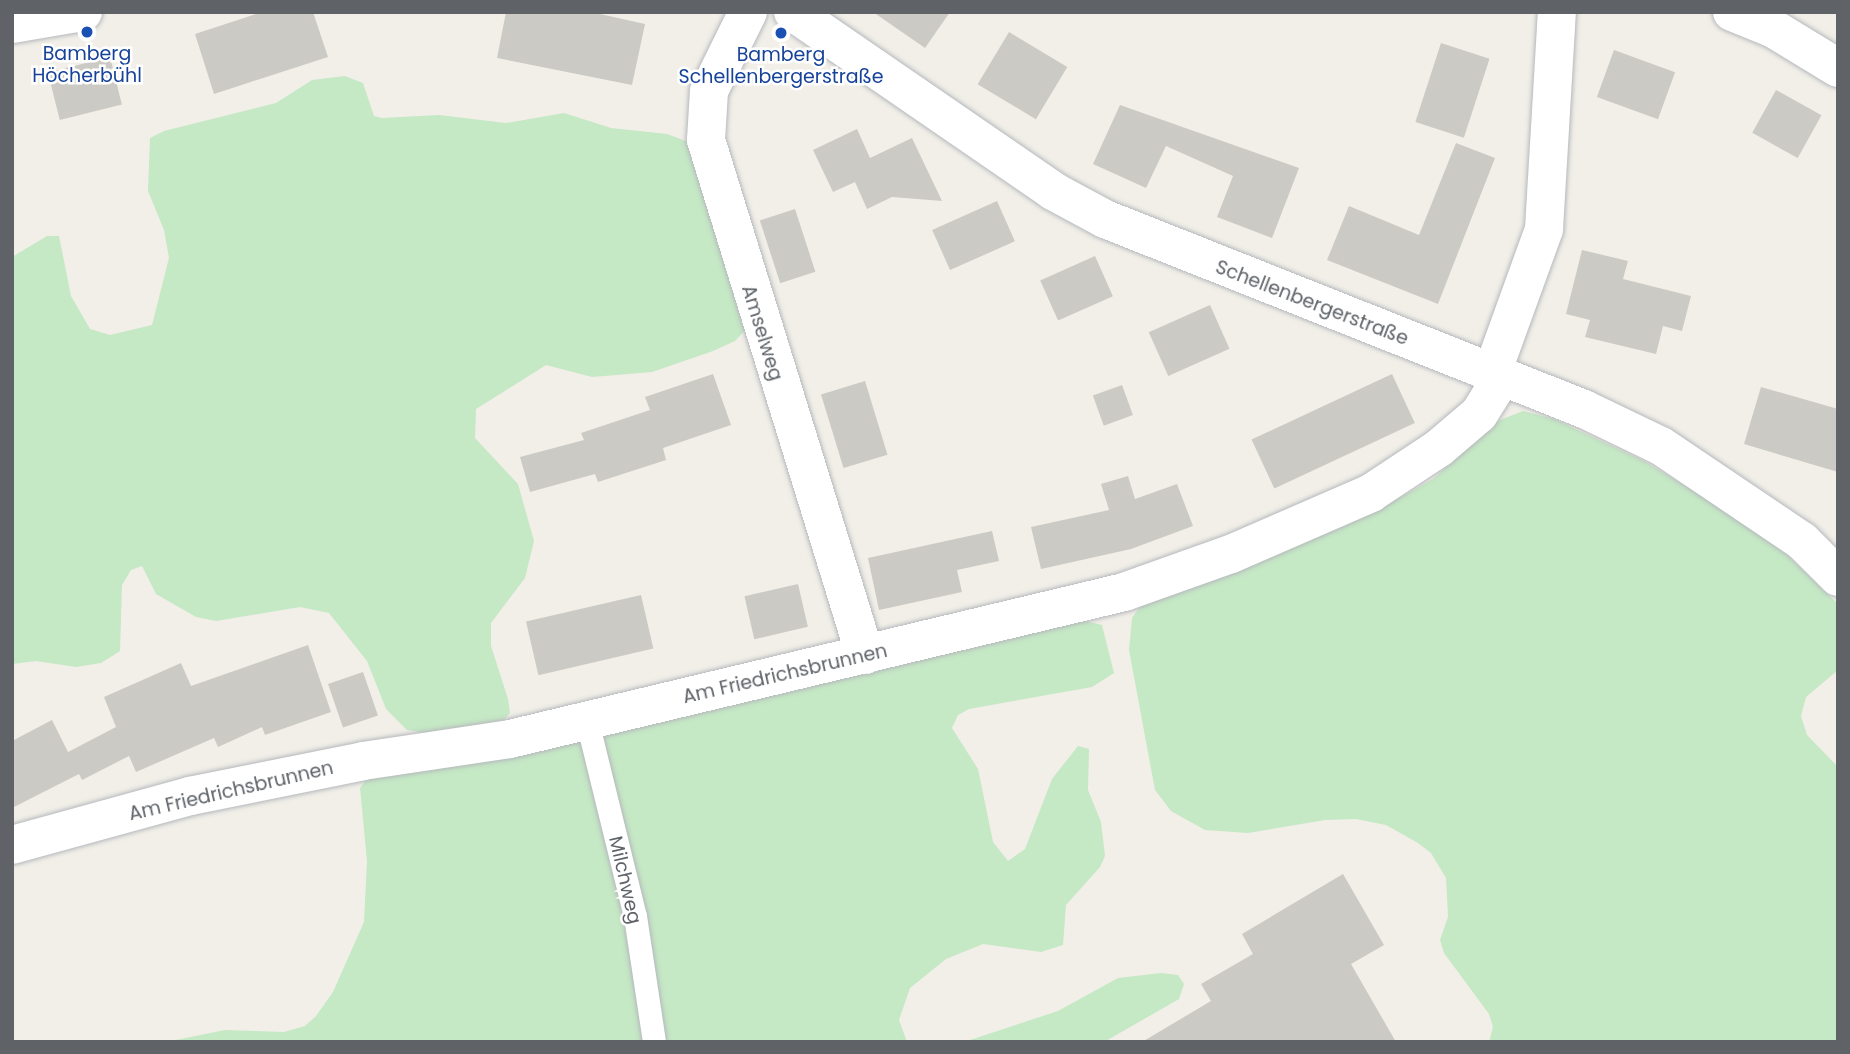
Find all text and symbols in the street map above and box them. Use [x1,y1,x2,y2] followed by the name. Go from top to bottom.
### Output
[79,24,95,40] marker: Bamberg Höcherbühl
[773,25,789,41] marker: Bamberg Schellenbergerstraße
[32,43,142,87] place label: Bamberg Höcherbühl
[679,44,883,88] place label: Bamberg Schellenbergerstraße
[1212,256,1412,350] street label: Schellenbergerstraße
[737,282,787,384] street label: Amselweg
[681,639,889,709] street label: Am Friedrichsbrunnen
[127,756,335,826] street label: Am Friedrichsbrunnen
[604,834,646,926] street label: Milchweg

